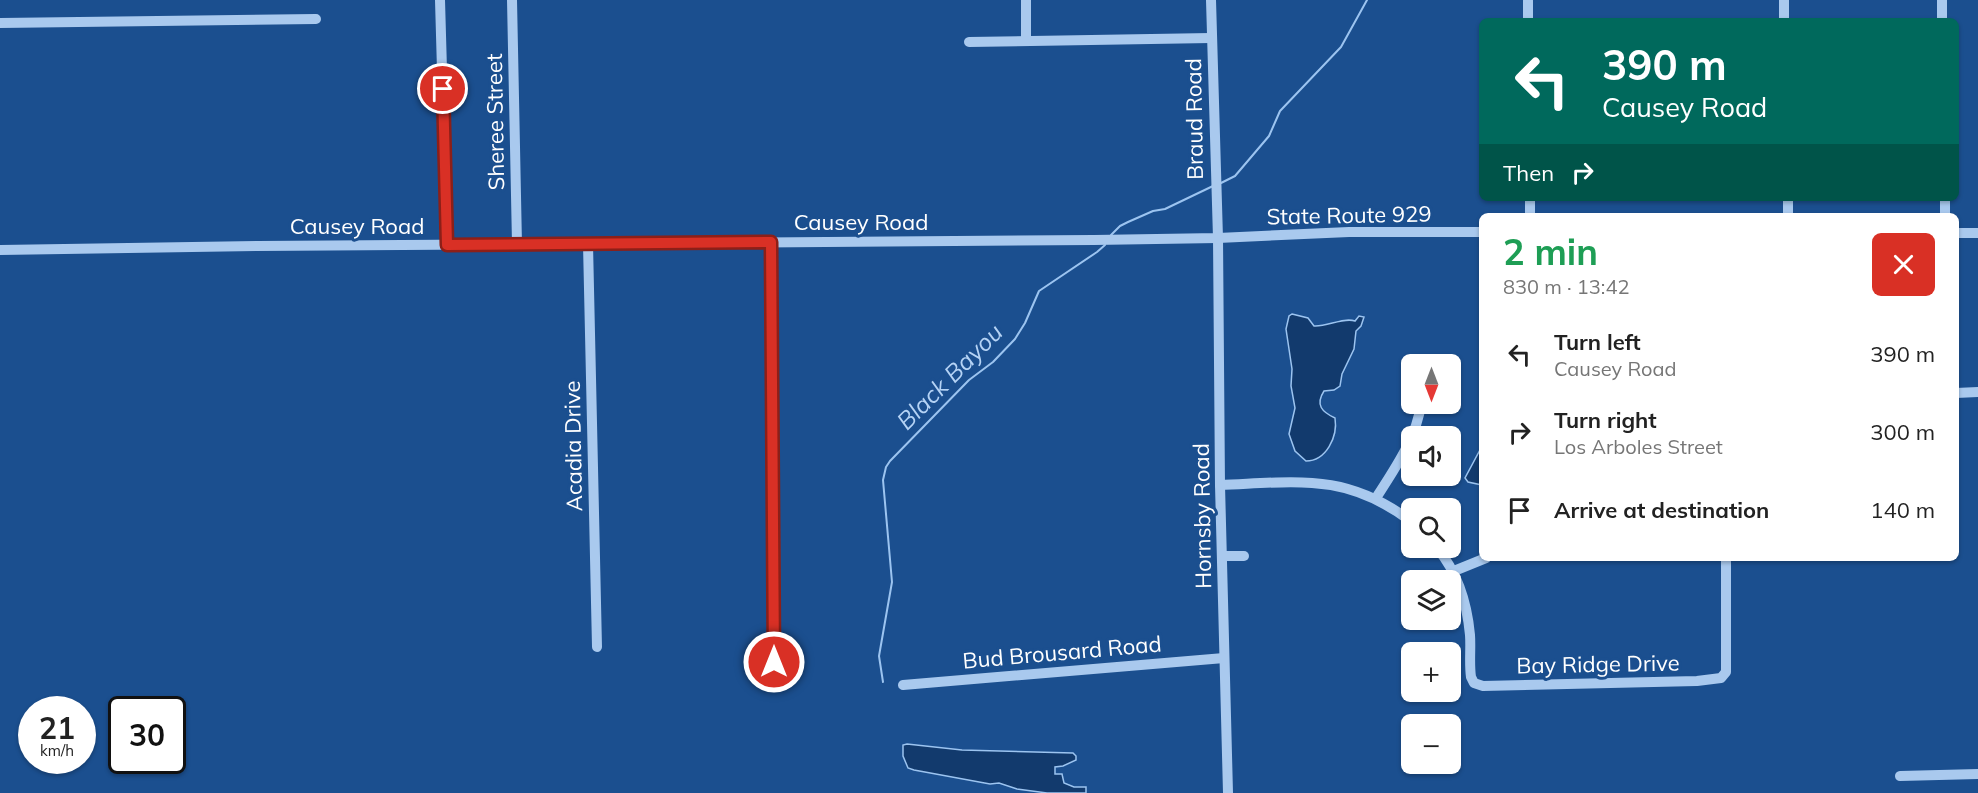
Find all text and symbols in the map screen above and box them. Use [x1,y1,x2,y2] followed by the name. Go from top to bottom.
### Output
[1602,38,1727,91] text: 390 m
[1503,42,1581,120] icon: left
[480,53,510,191] street label: Sheree Street
[1179,58,1209,180] street label: Braud Road
[417,63,468,114] pin
[426,72,459,105] icon: arrive
[1602,90,1767,124] text: Causey Road
[1566,156,1599,189] icon: right
[1503,159,1554,187] text: Then
[1266,200,1432,230] street label: State Route 929
[794,208,928,236] street label: Causey Road
[290,212,424,240] street label: Causey Road
[1503,229,1598,274] text: 2 min
[1872,233,1935,296] button: close
[1503,274,1629,299] text: 830 m · 13:42
[890,317,1009,436] water label: Black Bayou
[1554,328,1641,356] text: Turn left
[1503,338,1536,371] icon: left
[1870,340,1935,368] text: 390 m
[1401,354,1461,414] north arrow
[1401,354,1461,774] map controls
[1554,356,1676,381] text: Causey Road
[558,380,588,512] street label: Acadia Drive
[1554,406,1657,434] text: Turn right
[1503,416,1536,449] icon: right
[1870,418,1935,446] text: 300 m
[1401,426,1461,486] button: sound
[1554,434,1723,459] text: Los Arboles Street
[1187,443,1217,589] street label: Hornsby Road
[1503,494,1536,527] icon: arrive
[1554,496,1769,524] text: Arrive at destination
[1870,496,1935,524] text: 140 m
[1401,498,1461,558] button: search
[1401,570,1461,630] button: layers
[961,629,1163,675] street label: Bud Brousard Road
[742,630,806,694] position arrow
[1401,642,1461,702] button: +
[1516,649,1680,679] street label: Bay Ridge Drive
[108,696,186,774] speed limit sign: 30
[39,709,75,747] text: 21
[1401,714,1461,774] button: −
[40,741,74,760] text: km/h

